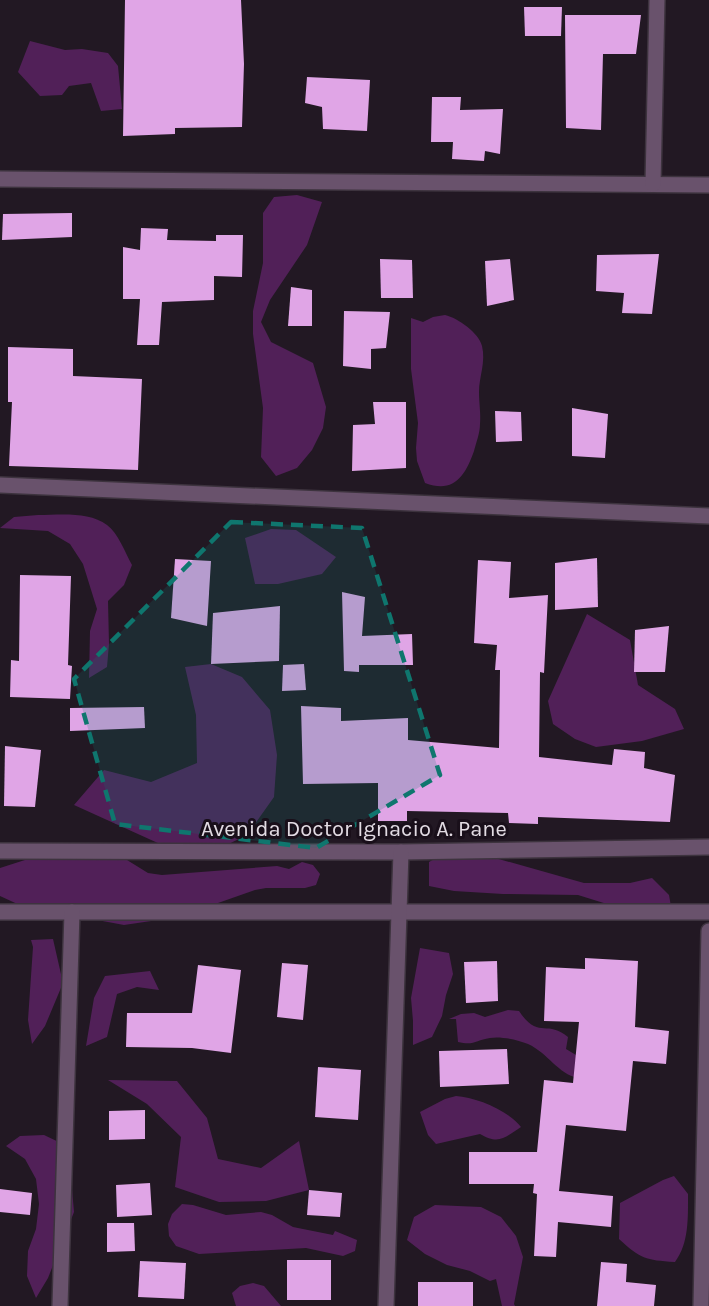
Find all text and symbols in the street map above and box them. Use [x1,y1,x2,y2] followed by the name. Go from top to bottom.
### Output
[201,816,507,842] street label: Avenida Doctor Ignacio A. Pane

